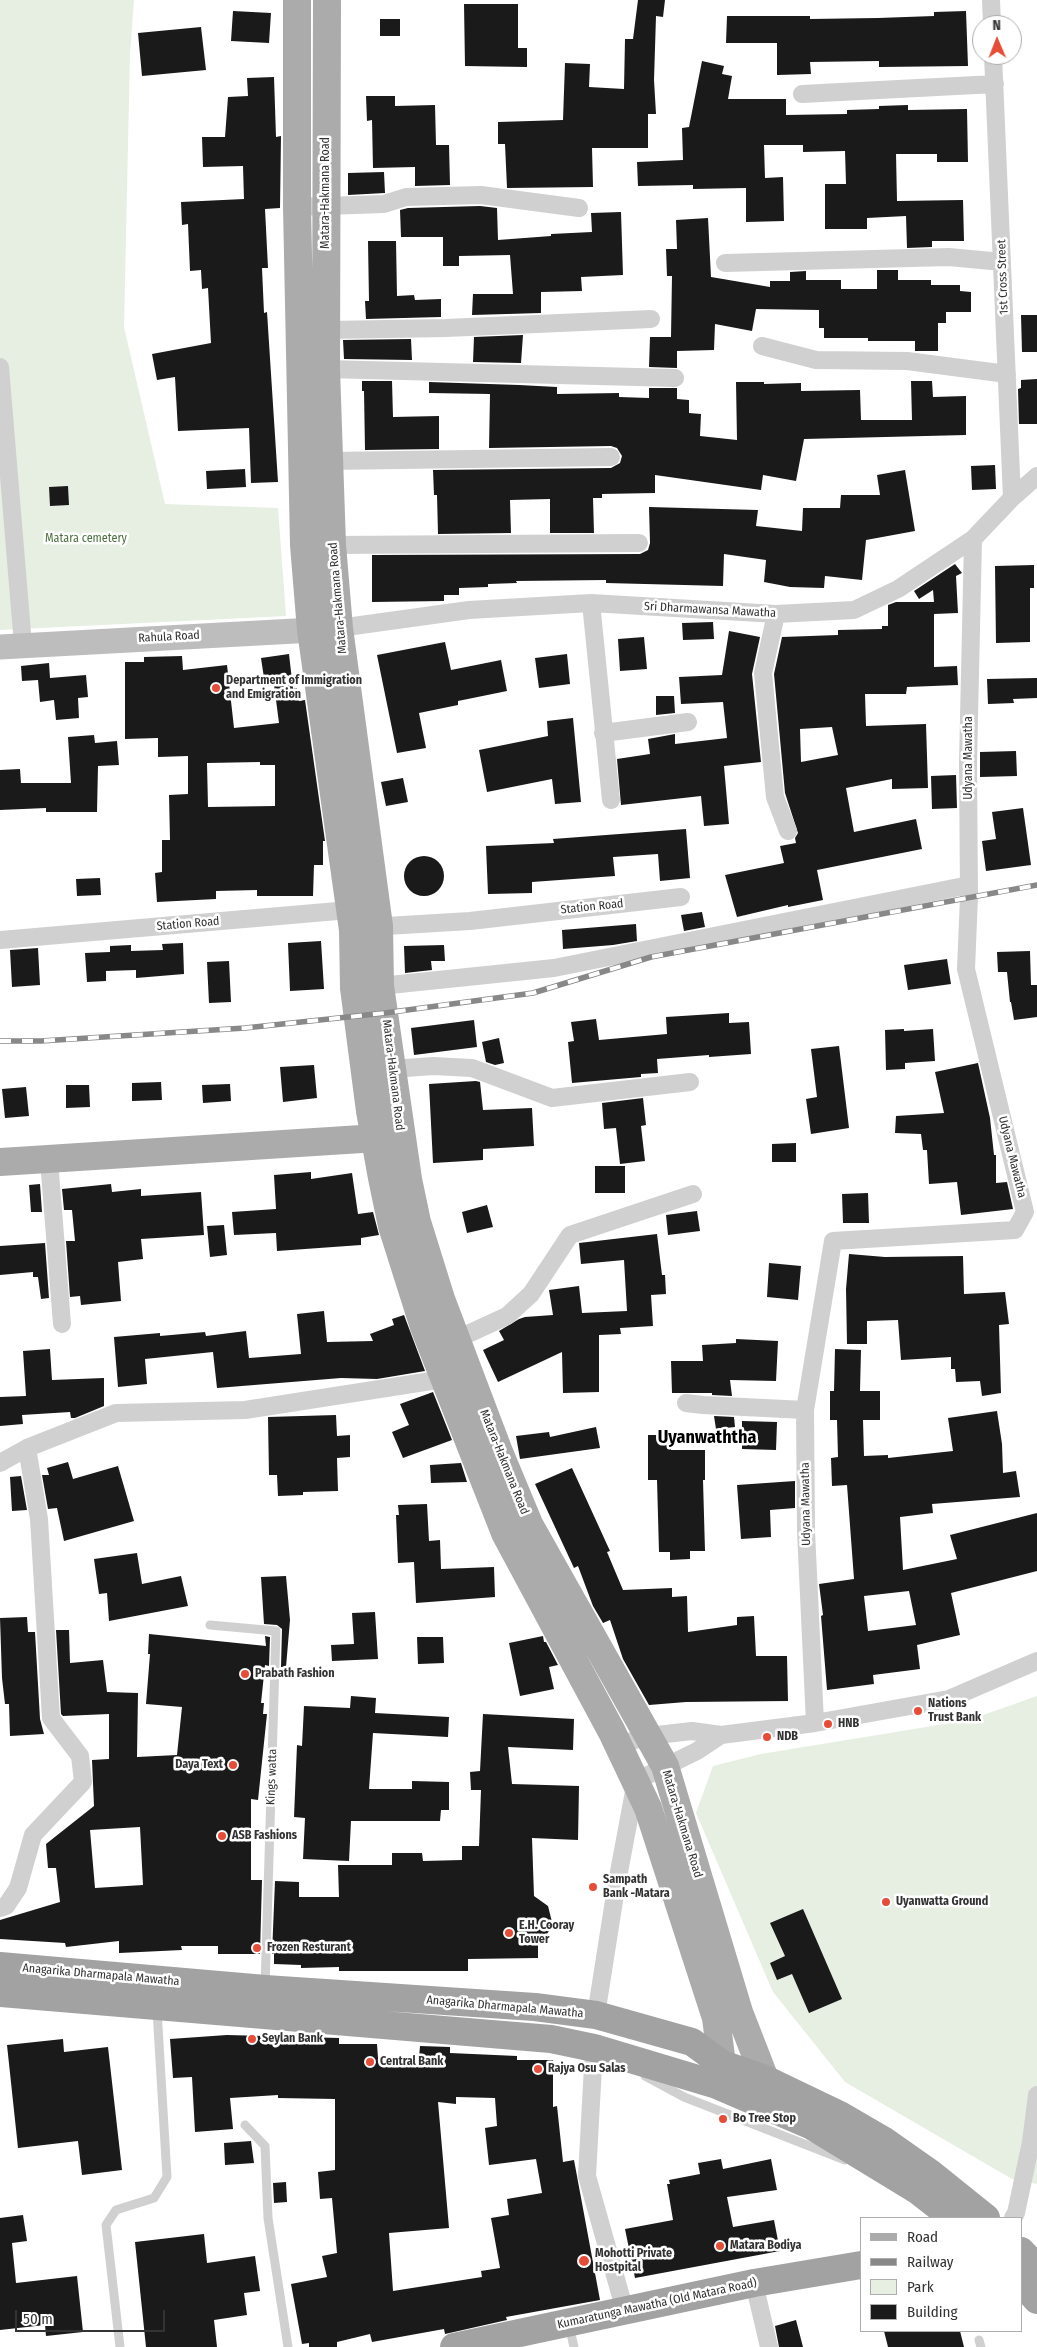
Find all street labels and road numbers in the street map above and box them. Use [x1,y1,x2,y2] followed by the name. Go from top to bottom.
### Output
[319,137,333,249] street label: Matara-Hakmana Road
[994,239,1012,315] street label: 1st Cross Street
[326,542,350,654] street label: Matara-Hakmana Road
[644,599,776,621] street label: Sri Dharmawansa Mawatha
[138,628,200,646] street label: Rahula Road
[962,716,976,800] street label: Udyana Mawatha
[560,897,624,917] street label: Station Road
[156,914,220,934] street label: Station Road
[379,1019,407,1131] street label: Matara-Hakmana Road
[995,1115,1029,1199] street label: Udyana Mawatha
[476,1407,532,1517] street label: Matara-Hakmana Road
[798,1462,814,1546] street label: Udyana Mawatha
[264,1749,280,1805] street label: Kings watta
[659,1768,705,1880] street label: Matara-Hakmana Road
[22,1961,180,1989] street label: Anagarika Dharmapala Mawatha
[426,1993,584,2021] street label: Anagarika Dharmapala Mawatha
[556,2276,758,2332] street label: Kumaratunga Mawatha (Old Matara Road)

